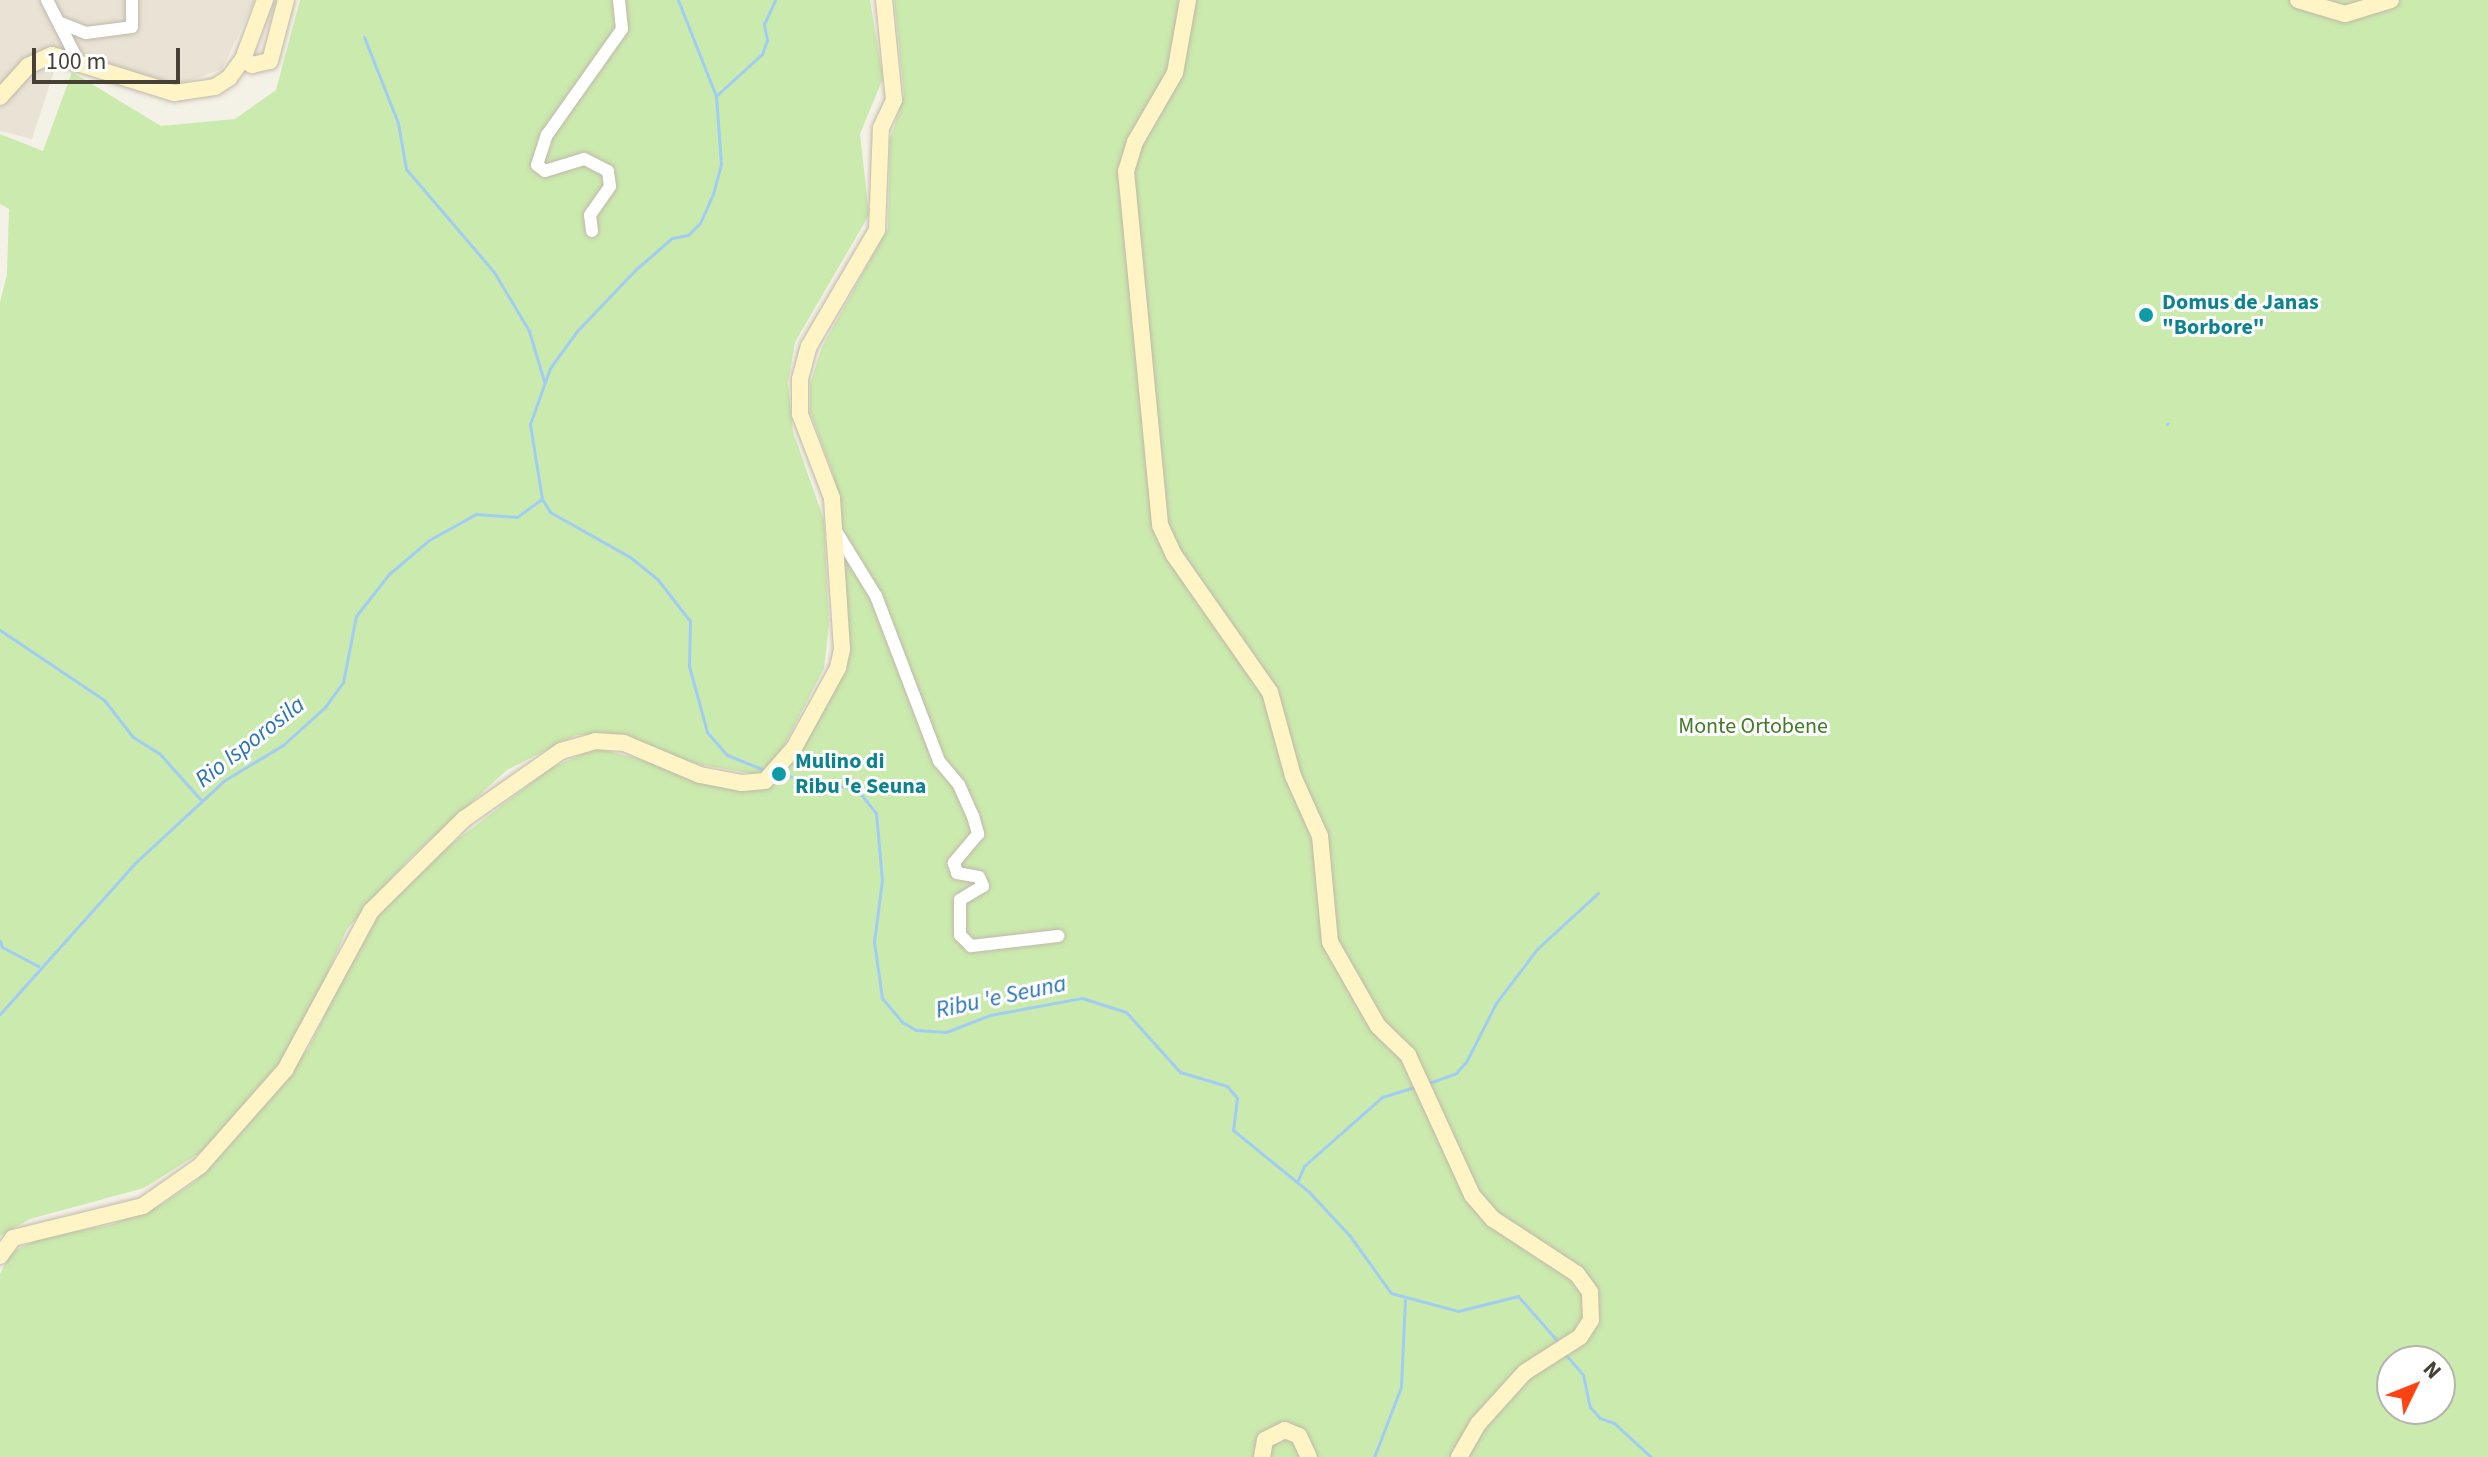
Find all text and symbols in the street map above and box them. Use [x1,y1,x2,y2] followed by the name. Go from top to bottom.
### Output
[36,32,184,82] scale bar
[46,44,106,79] text: 100 m
[2162,289,2319,340] place label: Domus de Janas "Borbore"
[2137,306,2155,324] marker: Domus de Janas "Borbore"
[189,690,311,794] water label: Rio Isporosila
[1678,714,1828,740] park label: Monte Ortobene
[795,748,926,800] place label: Mulino di Ribu 'e Seuna
[770,765,788,783] marker: Mulino di Ribu 'e Seuna
[933,969,1069,1025] water label: Ribu 'e Seuna
[2376,1345,2456,1425] north arrow
[2415,1354,2449,1386] text: N

